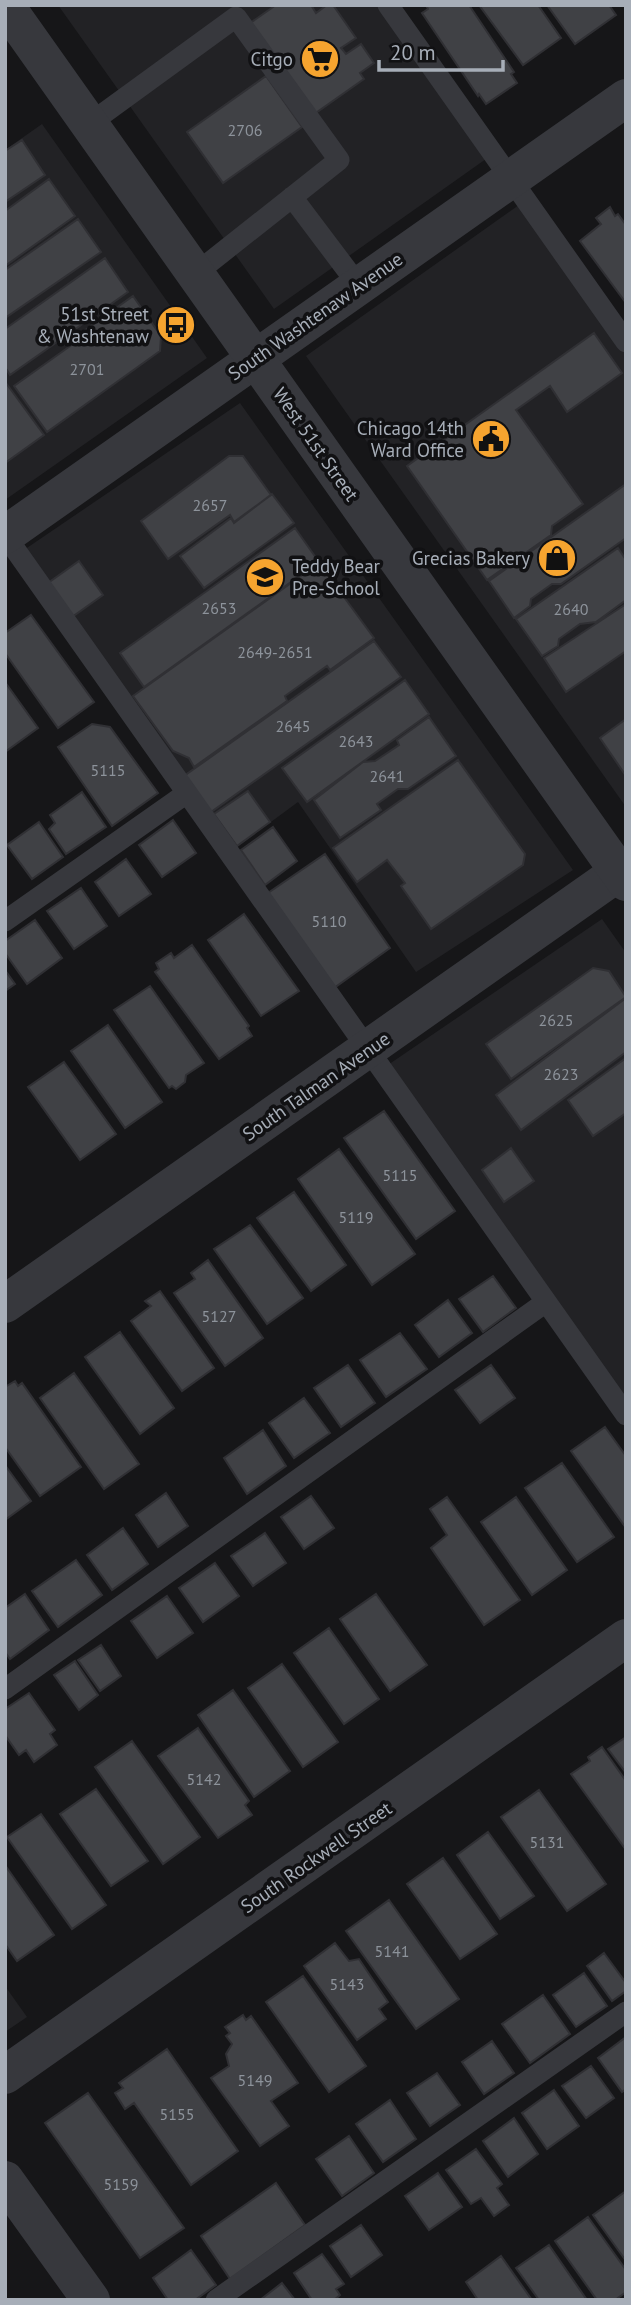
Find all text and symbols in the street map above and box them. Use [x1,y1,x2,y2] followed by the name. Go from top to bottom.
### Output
[379,28,503,72] scale bar
[299,38,341,80] supermarket icon: Citgo
[390,39,436,66] text: 20 m
[250,47,293,71] place label: Citgo
[228,120,262,140] house number: 2706
[223,247,407,385] street label: South Washtenaw Avenue
[36,302,150,348] place label: 51st Street & Washtenaw
[155,304,197,346] bus stop icon: 51st Street & Washtenaw
[70,359,104,379] house number: 2701
[268,383,364,506] street label: West 51st Street
[357,416,464,462] place label: Chicago 14th Ward Office
[470,418,512,460] public building icon: Chicago 14th Ward Office
[193,495,227,515] house number: 2657
[536,537,578,579] shop icon: Grecias Bakery
[412,546,530,570] place label: Grecias Bakery
[292,554,381,600] place label: Teddy Bear Pre-School
[244,556,286,598] school or university icon: Teddy Bear Pre-School
[202,598,236,618] house number: 2653
[554,599,589,619] house number: 2640
[237,642,313,662] house number: 2649-2651
[276,716,310,736] house number: 2645
[339,731,373,751] house number: 2643
[91,760,125,780] house number: 5115
[370,766,404,786] house number: 2641
[312,911,347,931] house number: 5110
[539,1010,573,1030] house number: 2625
[238,1026,394,1146] street label: South Talman Avenue
[544,1064,578,1084] house number: 2623
[383,1165,417,1185] house number: 5115
[339,1207,373,1227] house number: 5119
[202,1306,236,1326] house number: 5127
[187,1769,221,1789] house number: 5142
[236,1796,397,1918] street label: South Rockwell Street
[530,1832,564,1852] house number: 5131
[375,1941,409,1961] house number: 5141
[330,1974,364,1994] house number: 5143
[238,2070,272,2090] house number: 5149
[160,2104,194,2124] house number: 5155
[104,2174,138,2194] house number: 5159

